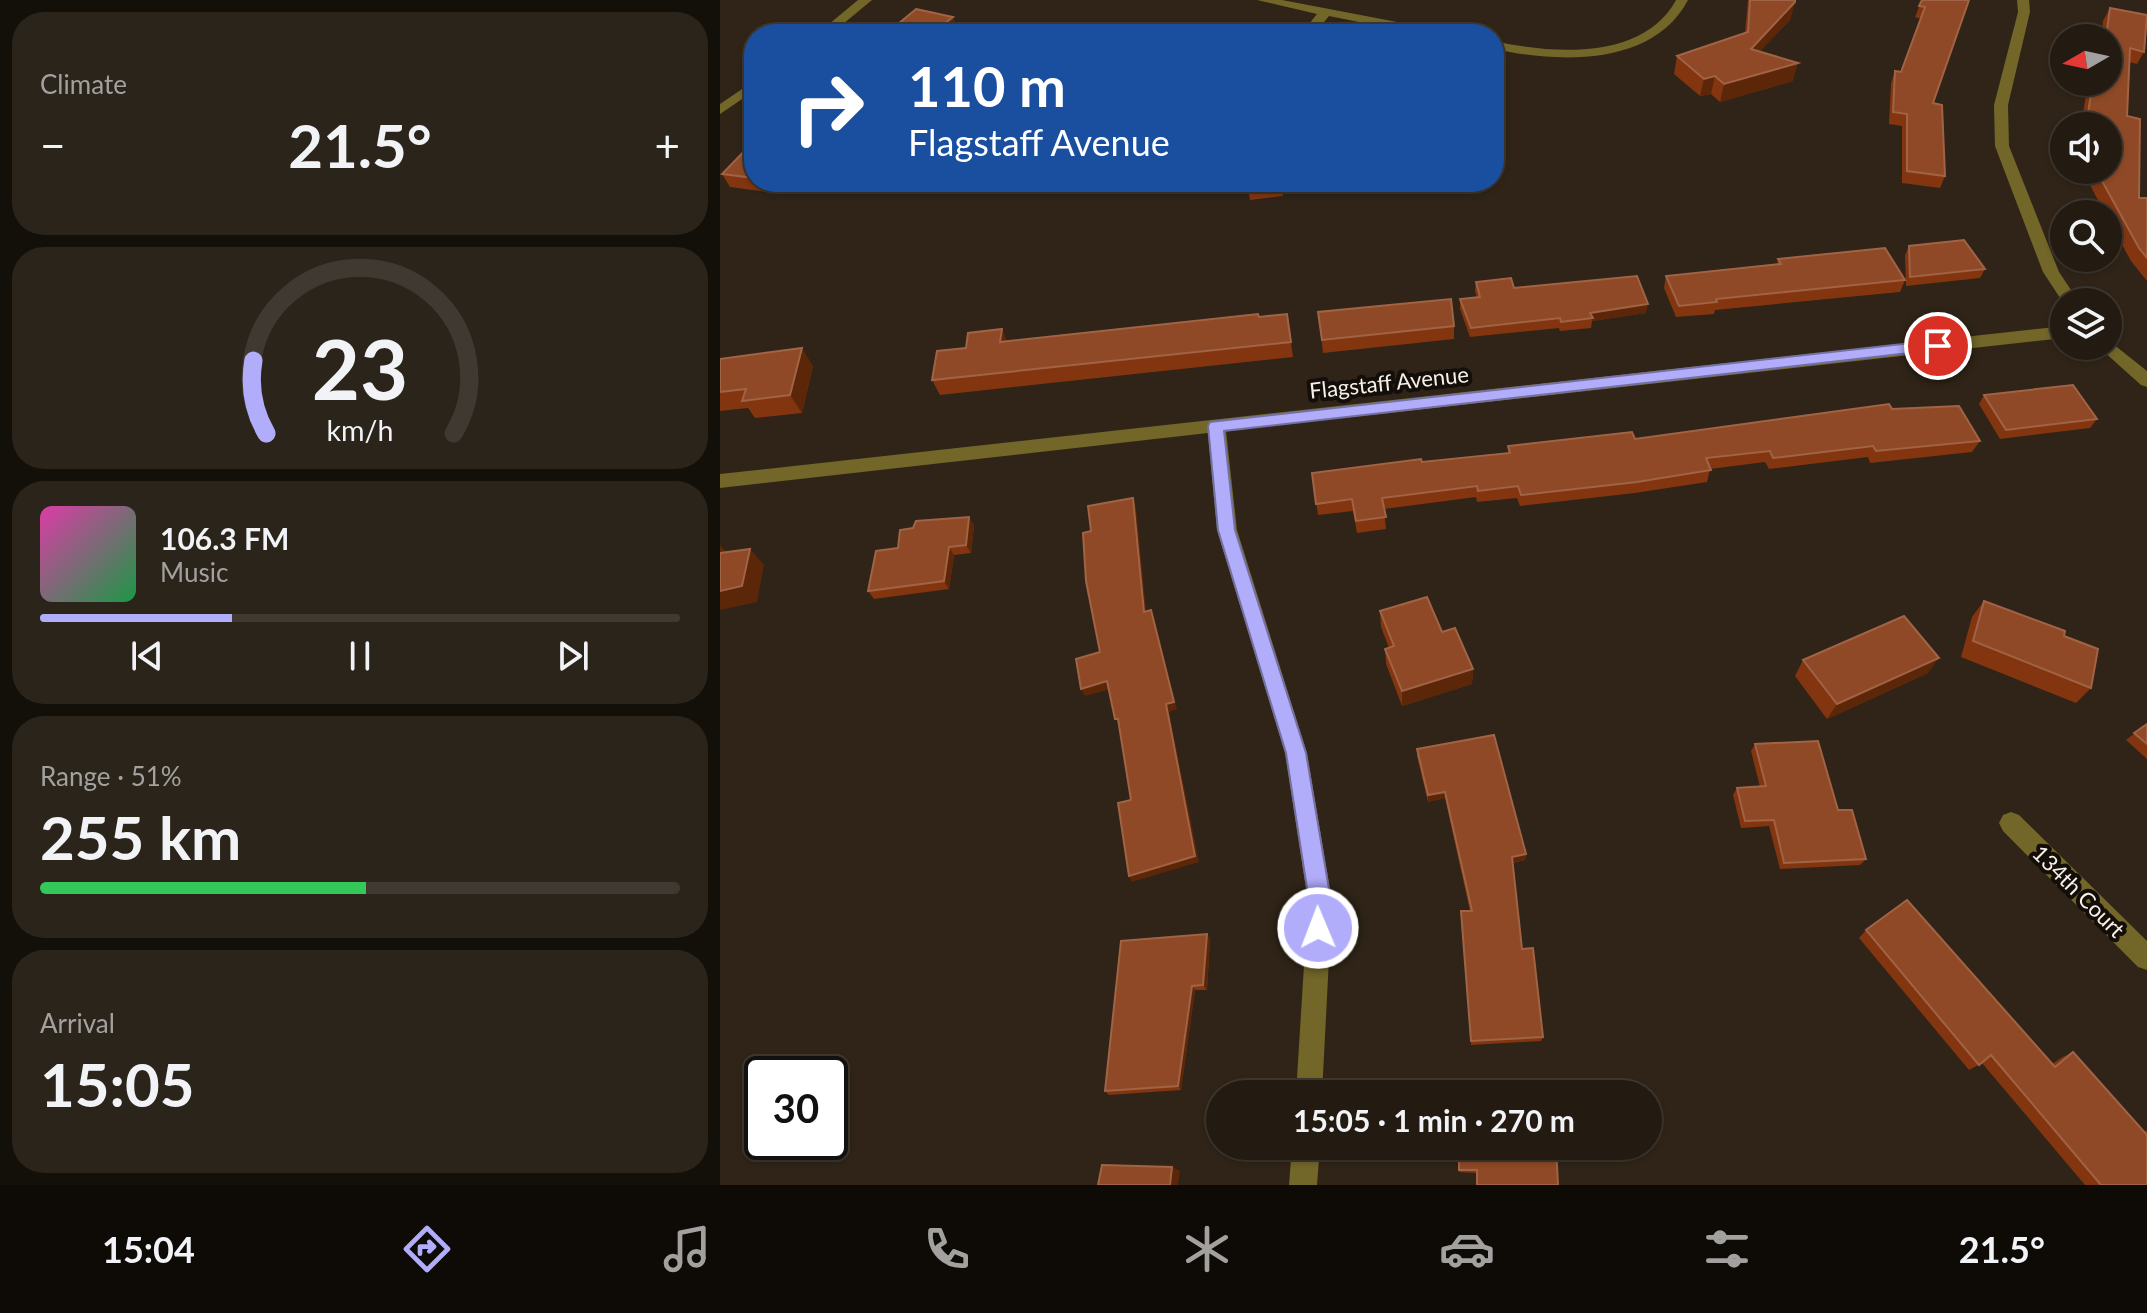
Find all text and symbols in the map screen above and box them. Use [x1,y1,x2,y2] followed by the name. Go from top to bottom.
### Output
[2050,24,2122,96] north arrow
[2050,24,2122,360] map controls
[908,52,1066,119] text: 110 m
[776,56,880,160] icon: right
[40,68,127,100] text: Climate
[288,109,432,181] text: 21.5°
[2050,112,2122,184] button: sound
[40,119,66,171] text: −
[654,119,680,171] text: +
[908,120,1170,164] text: Flagstaff Avenue
[2050,200,2122,272] button: search
[2050,288,2122,360] button: layers
[1904,312,1972,380] pin
[312,317,408,417] text: 23
[1916,324,1960,368] icon: arrive
[1308,360,1470,404] street label: Flagstaff Avenue
[327,413,393,447] text: km/h
[160,520,289,556] text: 106.3 FM
[160,556,228,588] text: Music
[125,634,169,678] icon: previous
[338,634,382,678] icon: pause
[551,634,595,678] icon: next
[40,760,182,792] text: Range · 51%
[40,801,241,873] text: 255 km
[2027,839,2131,943] street label: 134th Court
[1276,886,1360,970] position arrow
[40,1007,115,1039] text: Arrival
[40,1048,195,1120] text: 15:05
[744,1056,848,1160] speed limit sign: 30
[1293,1102,1575,1138] text: 15:05 · 1 min · 270 m
[399,1221,455,1277] icon: directions
[659,1221,715,1277] icon: music
[919,1221,975,1277] icon: phone
[1179,1221,1235,1277] icon: climate
[1439,1221,1495,1277] icon: car
[1699,1221,1755,1277] icon: filters
[102,1227,195,1271] text: 15:04
[1959,1227,2045,1271] text: 21.5°

